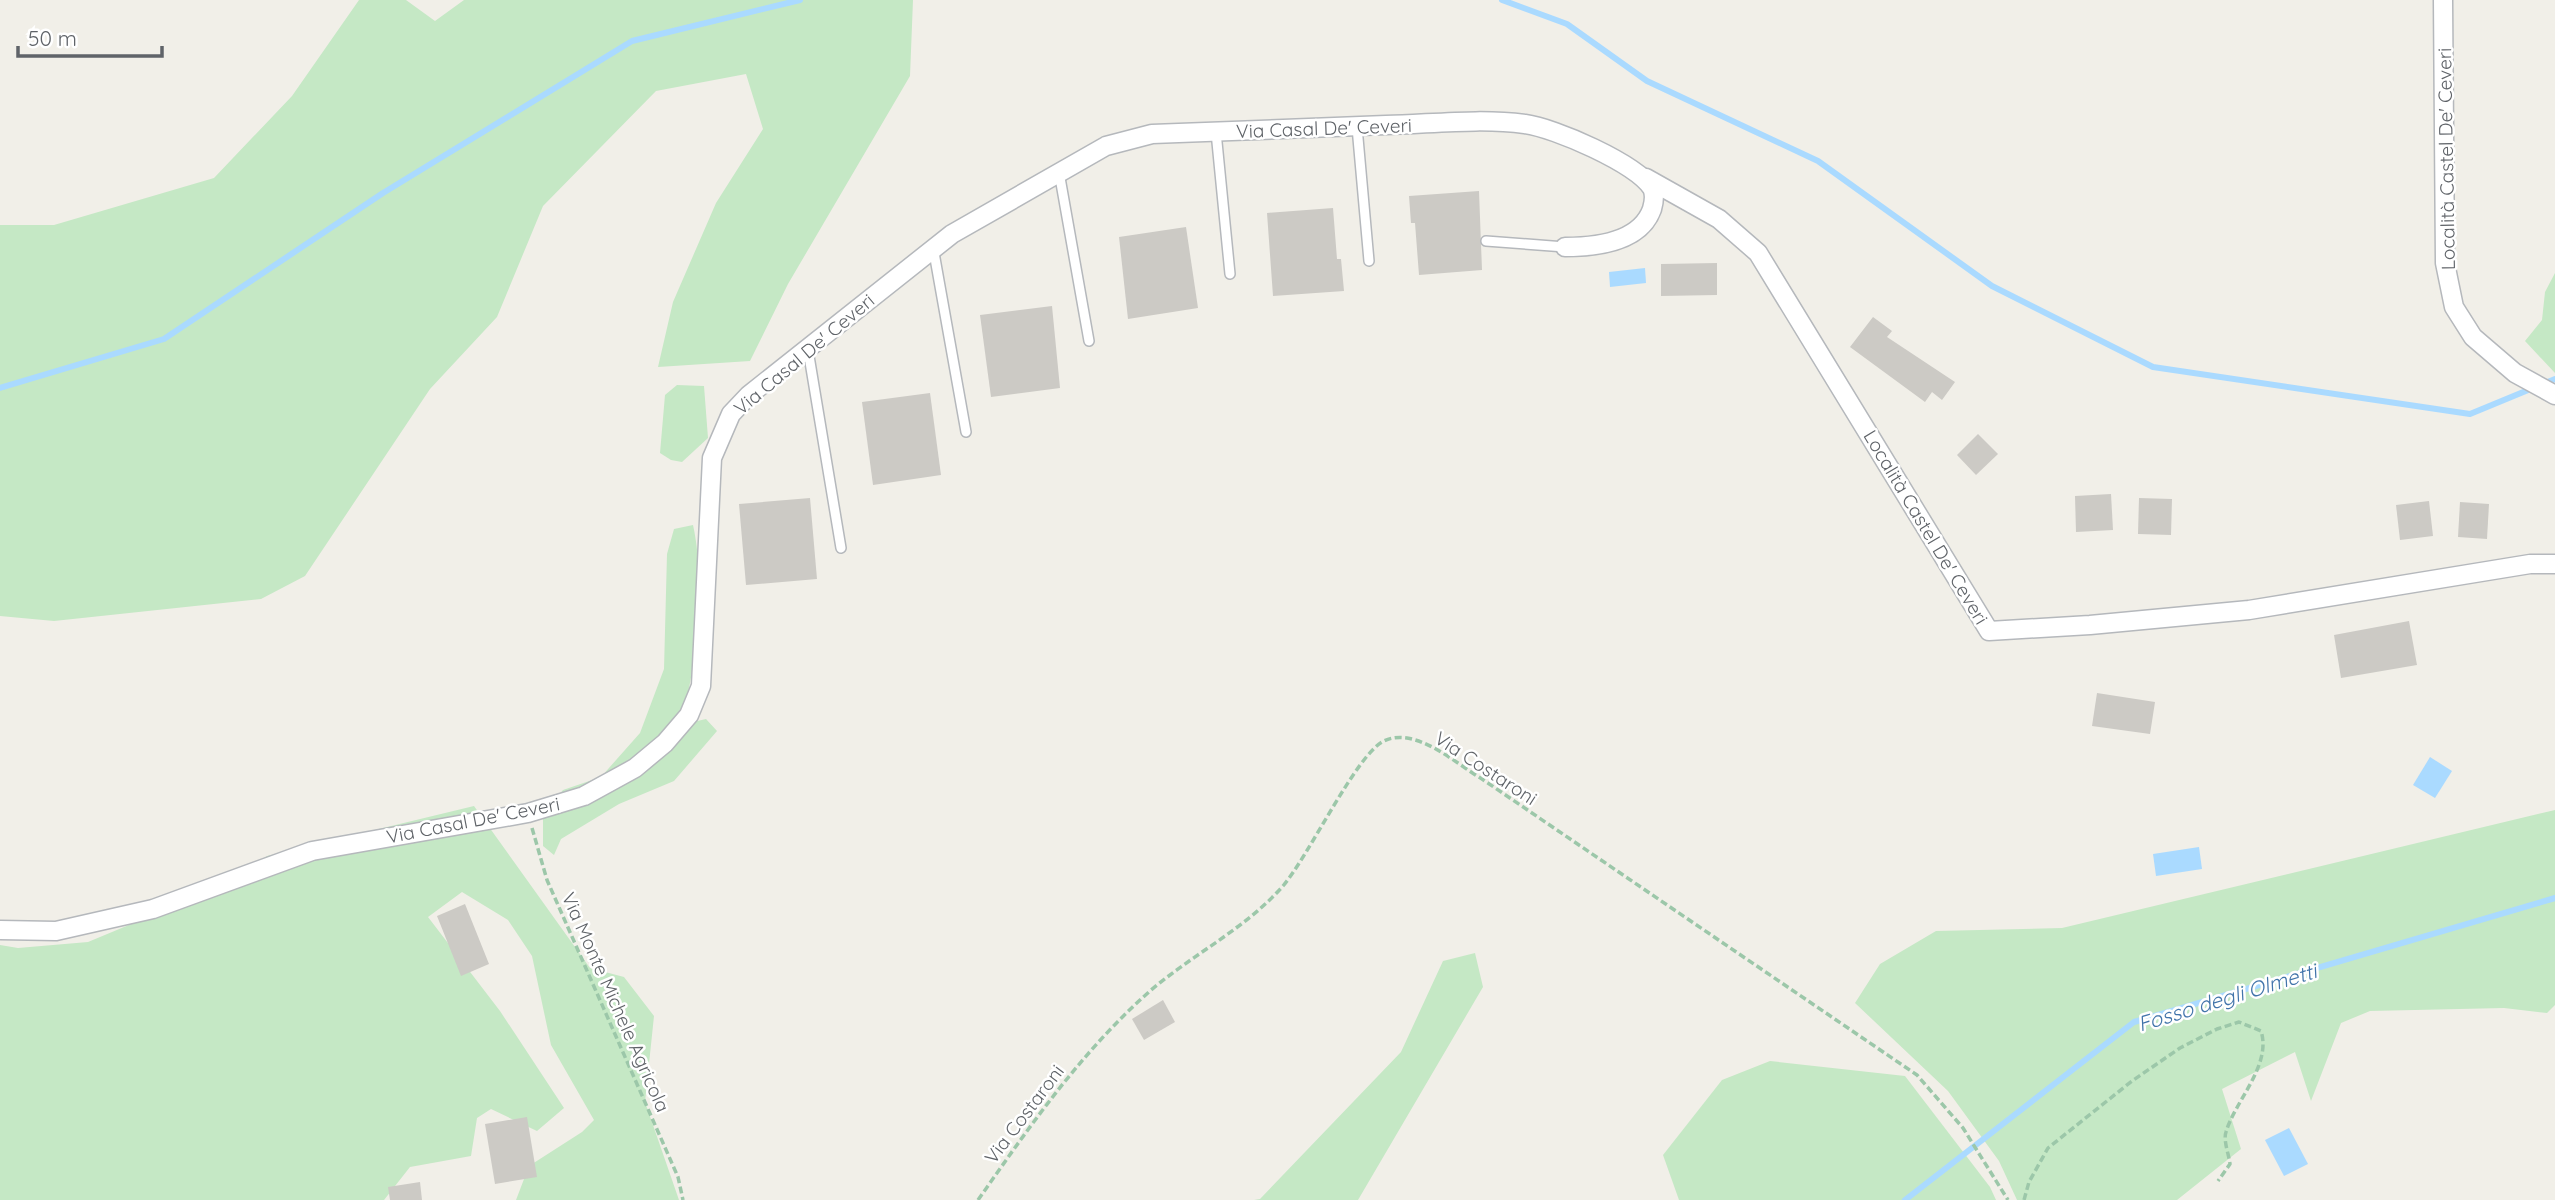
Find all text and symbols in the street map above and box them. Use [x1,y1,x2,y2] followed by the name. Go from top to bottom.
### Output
[18,14,161,58] scale bar
[28,25,77,51] text: 50 m
[2432,48,2460,270] street label: Località Castel De' Ceveri
[1236,113,1412,143] street label: Via Casal De' Ceveri
[729,288,879,420] street label: Via Casal De' Ceveri
[1858,425,1994,629] street label: Località Castel De' Ceveri
[1430,726,1542,810] street label: Via Costaroni
[384,791,562,849] street label: Via Casal De' Ceveri
[557,888,675,1116] street label: Via Monte Michele Agricola
[2134,957,2322,1037] water label: Fosso degli Olmetti
[979,1060,1069,1168] street label: Via Costaroni

